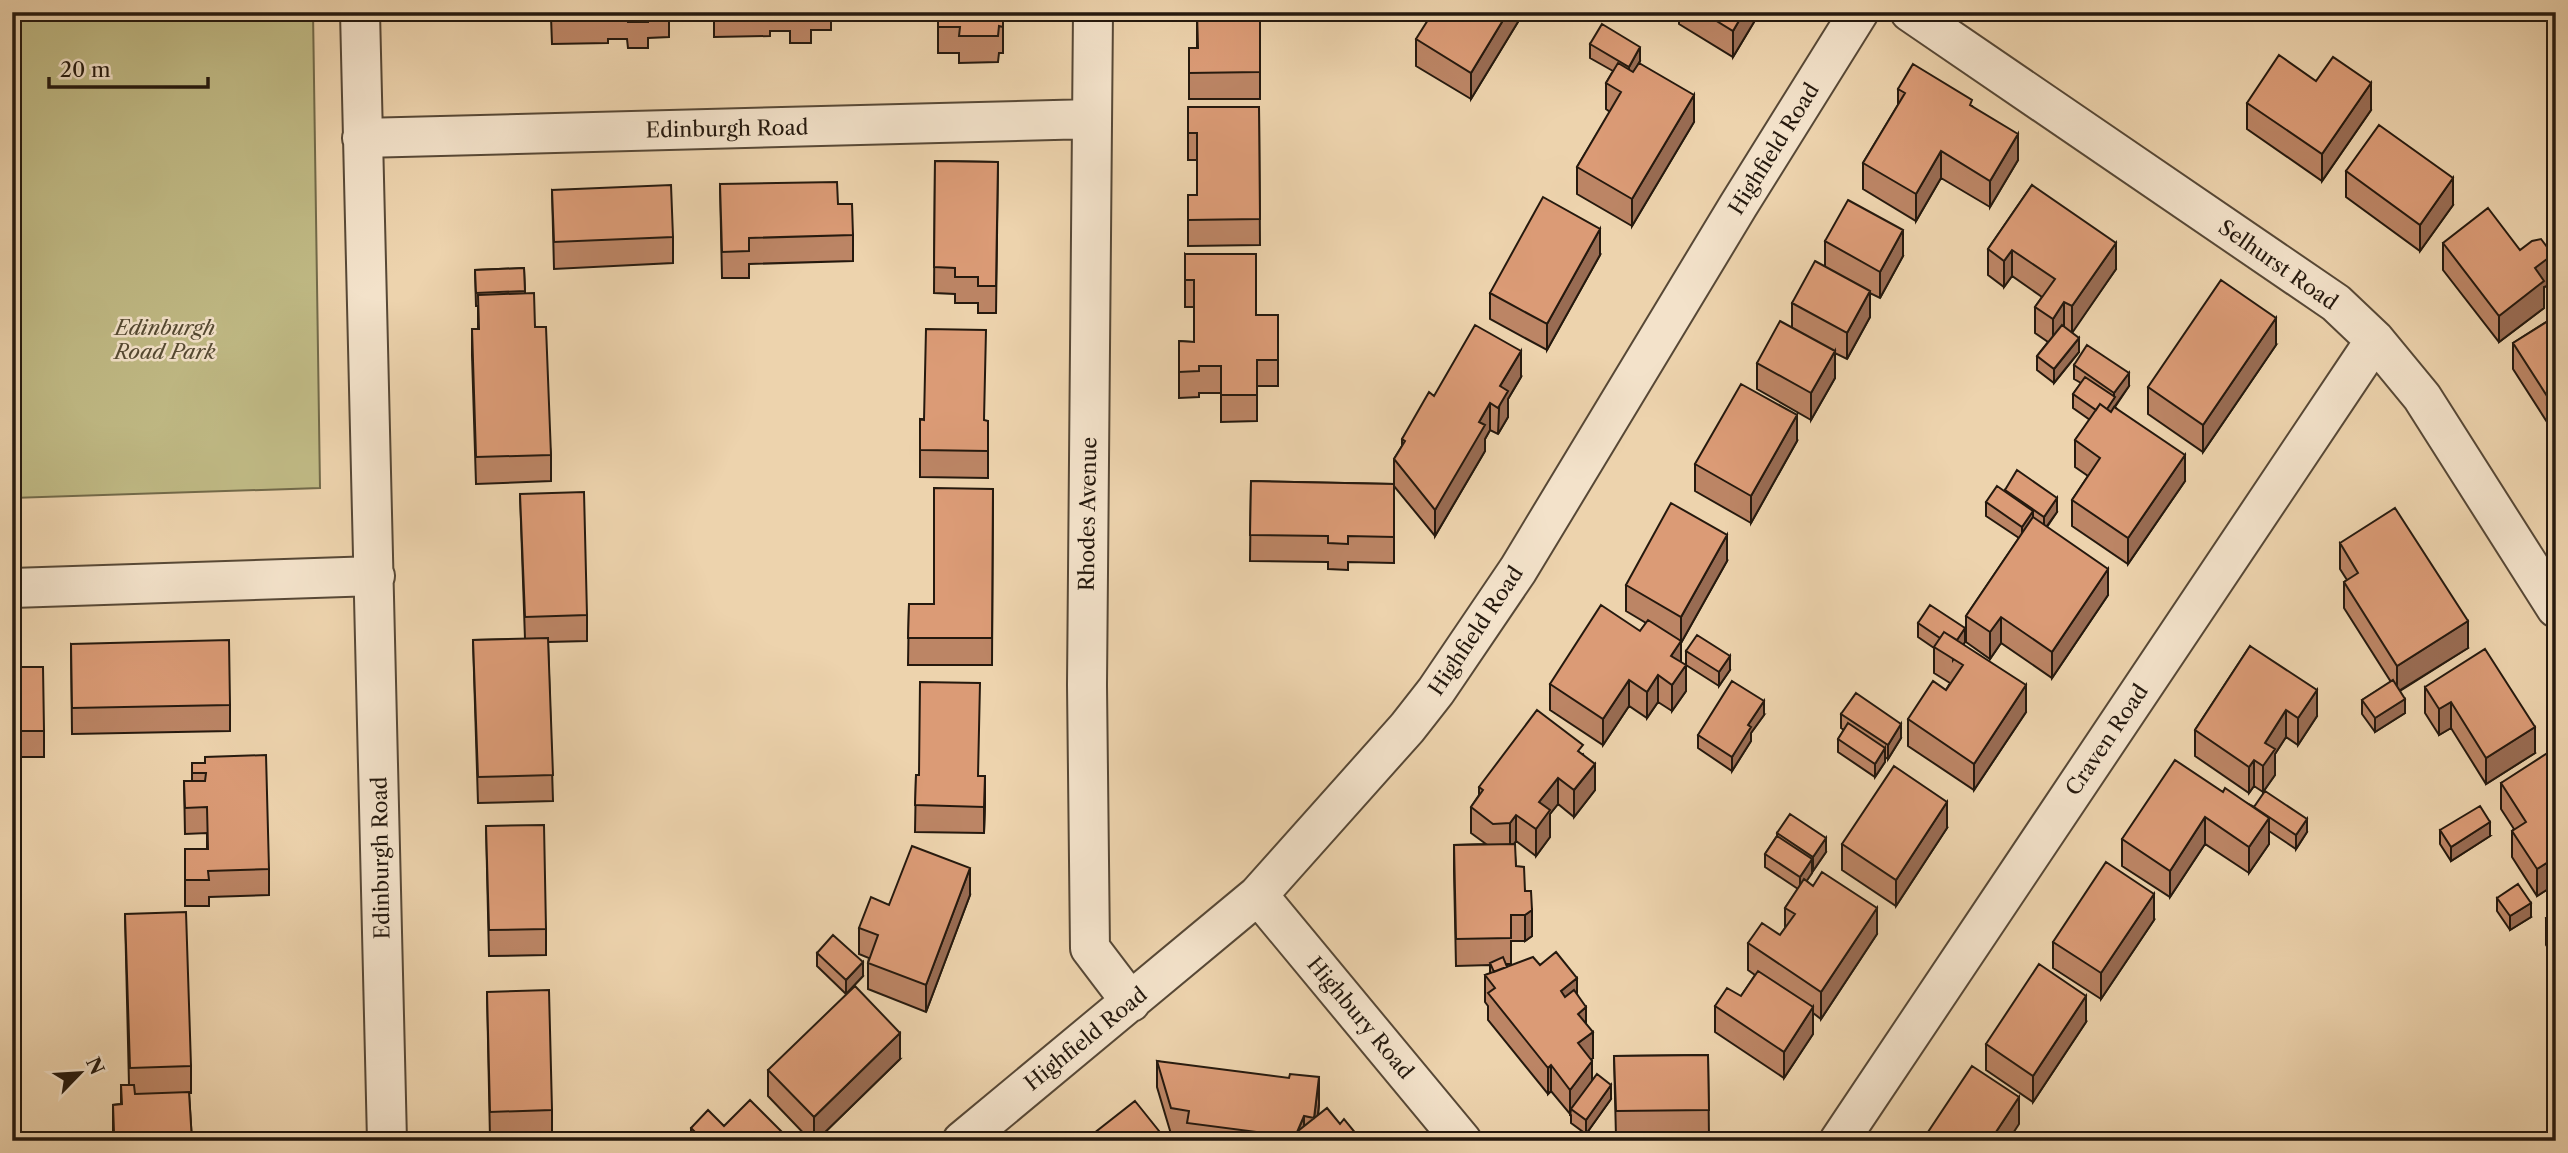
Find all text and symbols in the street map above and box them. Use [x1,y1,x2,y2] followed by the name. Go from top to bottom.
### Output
[49,46,208,90] scale bar
[60,57,111,82] text: 20 m
[1723,78,1824,219] street label: Highfield Road
[645,115,809,142] street label: Edinburgh Road
[2214,214,2343,315] street label: Selhurst Road
[112,315,216,364] park label: Edinburgh Road Park
[1074,437,1101,591] street label: Rhodes Avenue
[1423,561,1528,700] street label: Highfield Road
[2060,679,2153,800] street label: Craven Road
[367,776,394,940] street label: Edinburgh Road
[1302,952,1419,1084] street label: Highbury Road
[1019,982,1152,1096] street label: Highfield Road
[46,1038,116,1108] north arrow
[81,1054,109,1078] text: N

